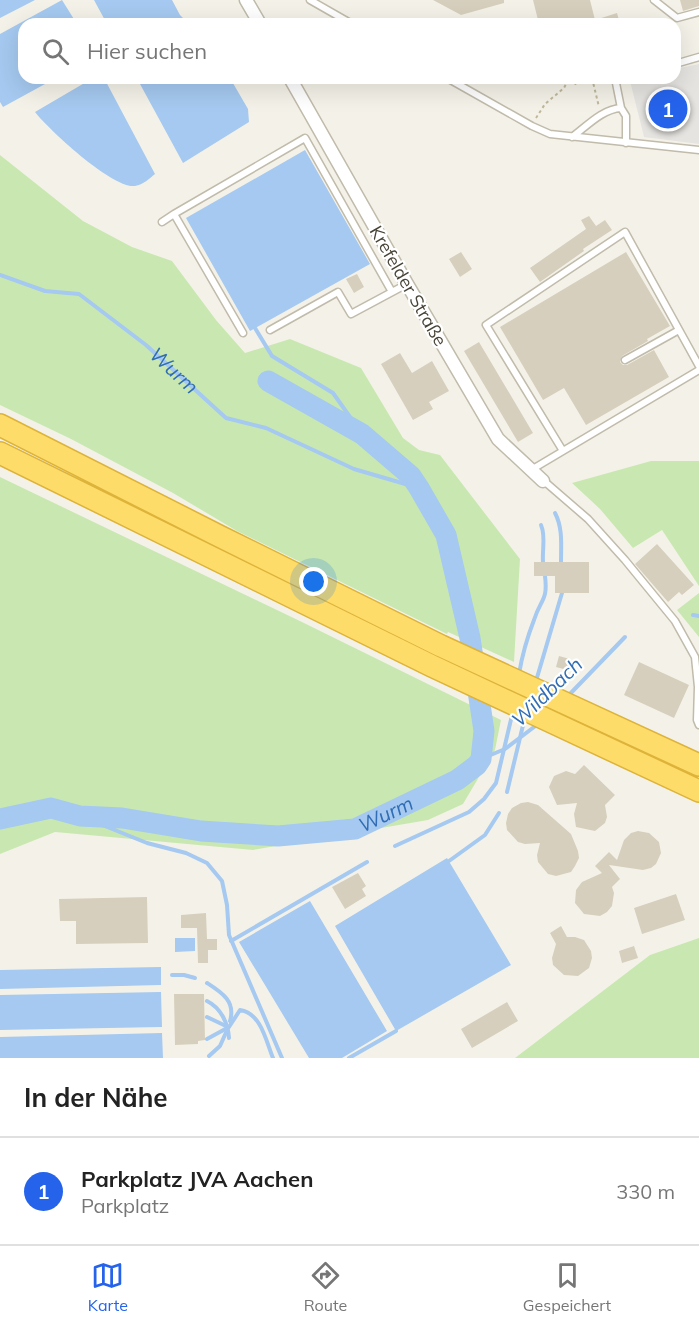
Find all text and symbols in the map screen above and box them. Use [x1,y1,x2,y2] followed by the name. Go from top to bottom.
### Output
[18,18,681,84] search box
[39,35,72,68] icon: search
[87,37,207,65] text: Hier suchen
[648,86,688,132] pin: 1
[365,221,452,350] street label: Krefelder Straße
[145,342,204,399] water label: Wurm
[299,567,328,596] your location
[506,652,587,732] water label: Wildbach
[354,790,417,838] water label: Wurm
[24,1081,168,1114] text: In der Nähe
[81,1165,313,1193] text: Parkplatz JVA Aachen
[38,1179,50,1204] text: 1
[616,1179,675,1204] text: 330 m
[81,1193,169,1218] text: Parkplatz
[88,1259,128,1315] tab: Karte
[304,1259,347,1315] tab: Route
[523,1259,611,1315] tab: Gespeichert

